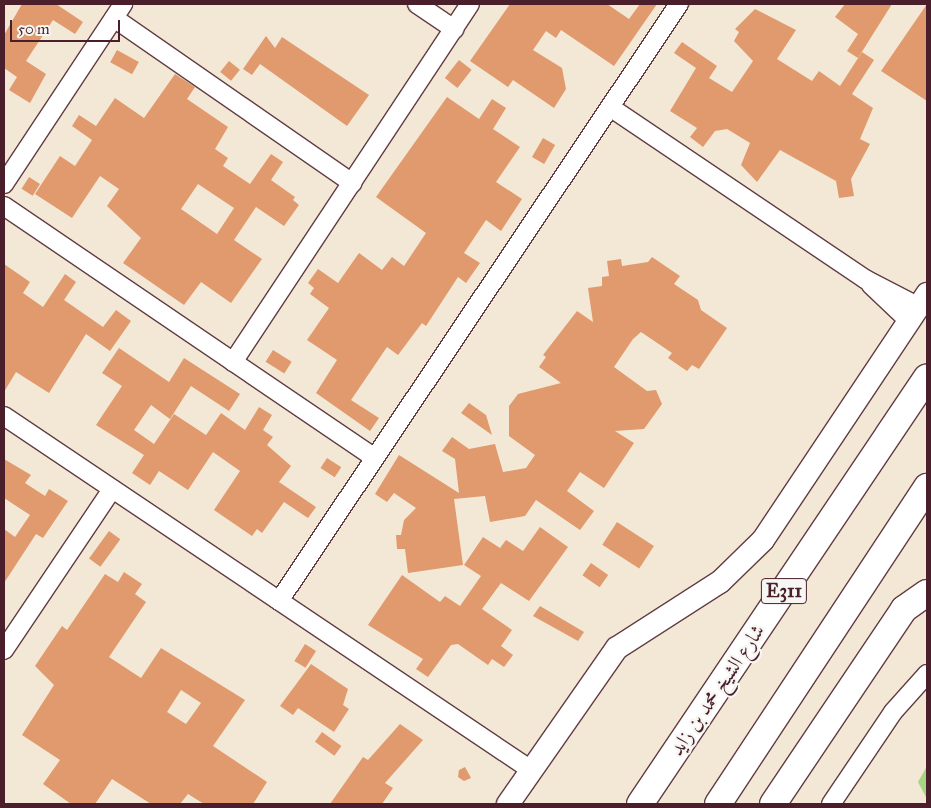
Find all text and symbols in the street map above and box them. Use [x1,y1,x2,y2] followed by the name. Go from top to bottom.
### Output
[12,10,122,42] scale bar
[18,20,50,38] text: 50 m
[760,574,808,608] road number: E311
[664,620,770,760] street label: شارع الشيخ محمد بن زايد

